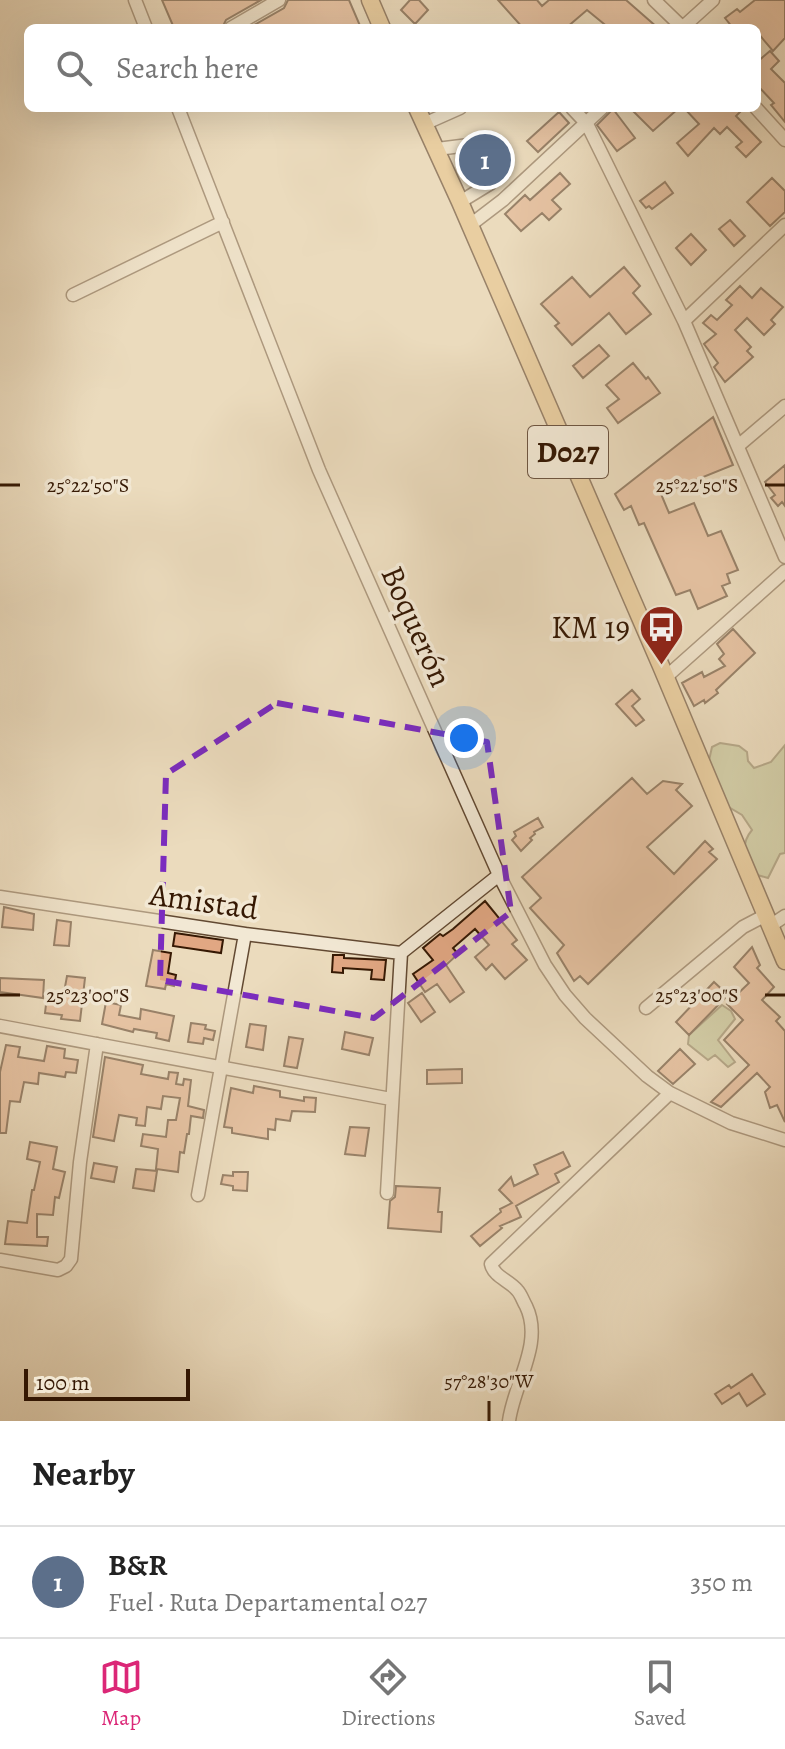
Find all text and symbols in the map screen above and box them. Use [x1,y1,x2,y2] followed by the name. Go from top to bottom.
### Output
[24,24,761,112] search box
[52,46,96,90] icon: search
[116,48,259,88] text: Search here
[459,130,511,190] pin: 1
[528,426,608,478] road number: D027
[47,472,129,499] text: 25°22'50"S
[656,472,738,499] text: 25°22'50"S
[371,558,463,694] street label: Boquerón
[637,603,685,666] bus stop icon: KM 19
[551,605,630,649] place label: KM 19
[444,718,484,758] your location
[146,871,262,930] street label: Amistad
[46,982,130,1009] text: 25°23'00"S
[655,982,739,1009] text: 25°23'00"S
[24,1365,190,1401] scale bar
[36,1368,90,1398] text: 100 m
[444,1368,534,1395] text: 57°28'30"W
[32,1450,135,1497] text: Nearby
[108,1545,168,1585] text: B&R
[53,1565,63,1600] text: 1
[690,1565,753,1600] text: 350 m
[108,1585,427,1620] text: Fuel · Ruta Departamental 027
[99,1655,143,1733] tab: Map
[341,1655,436,1733] tab: Directions
[634,1655,686,1733] tab: Saved

